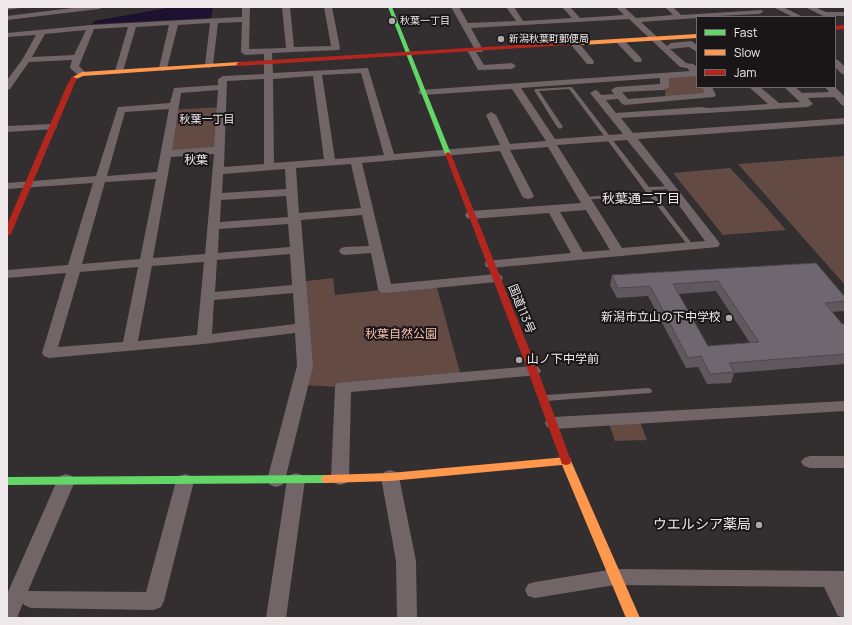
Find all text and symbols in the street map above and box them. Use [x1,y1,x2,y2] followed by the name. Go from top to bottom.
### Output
[400,15,450,27] place label: 秋葉一丁目
[387,16,397,26] marker: 秋葉一丁目
[696,16,836,88] legend
[734,24,758,41] text: Fast
[509,33,589,45] place label: 新潟秋葉町郵便局
[496,34,506,44] marker: 新潟秋葉町郵便局
[734,44,760,61] text: Slow
[734,64,756,81] text: Jam
[180,113,234,127] district label: 秋葉一丁目
[184,154,208,168] district label: 秋葉
[602,191,680,207] district label: 秋葉通二丁目
[505,282,537,336] street label: 国道113号
[601,311,721,325] place label: 新潟市立山の下中学校
[724,313,734,323] marker: 新潟市立山の下中学校
[365,328,437,342] park label: 秋葉自然公園
[527,353,599,367] place label: 山ノ下中学前
[514,355,524,365] marker: 山ノ下中学前
[653,517,751,533] place label: ウエルシア薬局
[754,520,764,530] marker: ウエルシア薬局

